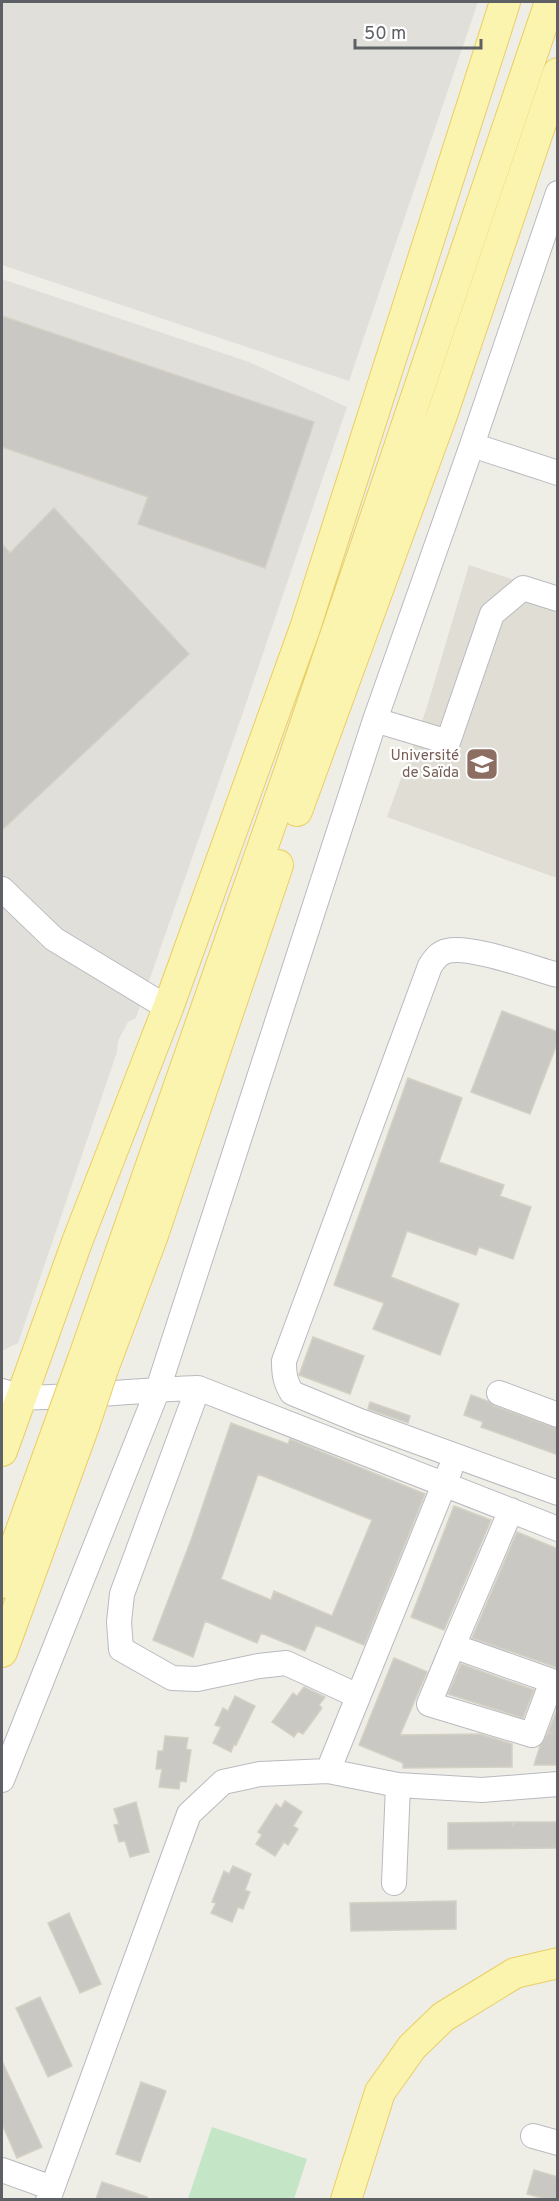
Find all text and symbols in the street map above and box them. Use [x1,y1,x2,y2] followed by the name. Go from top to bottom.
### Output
[355,12,481,50] scale bar
[364,23,406,46] text: 50 m
[464,746,500,782] school or university icon: Université de Saïda
[390,747,459,783] place label: Université de Saïda

